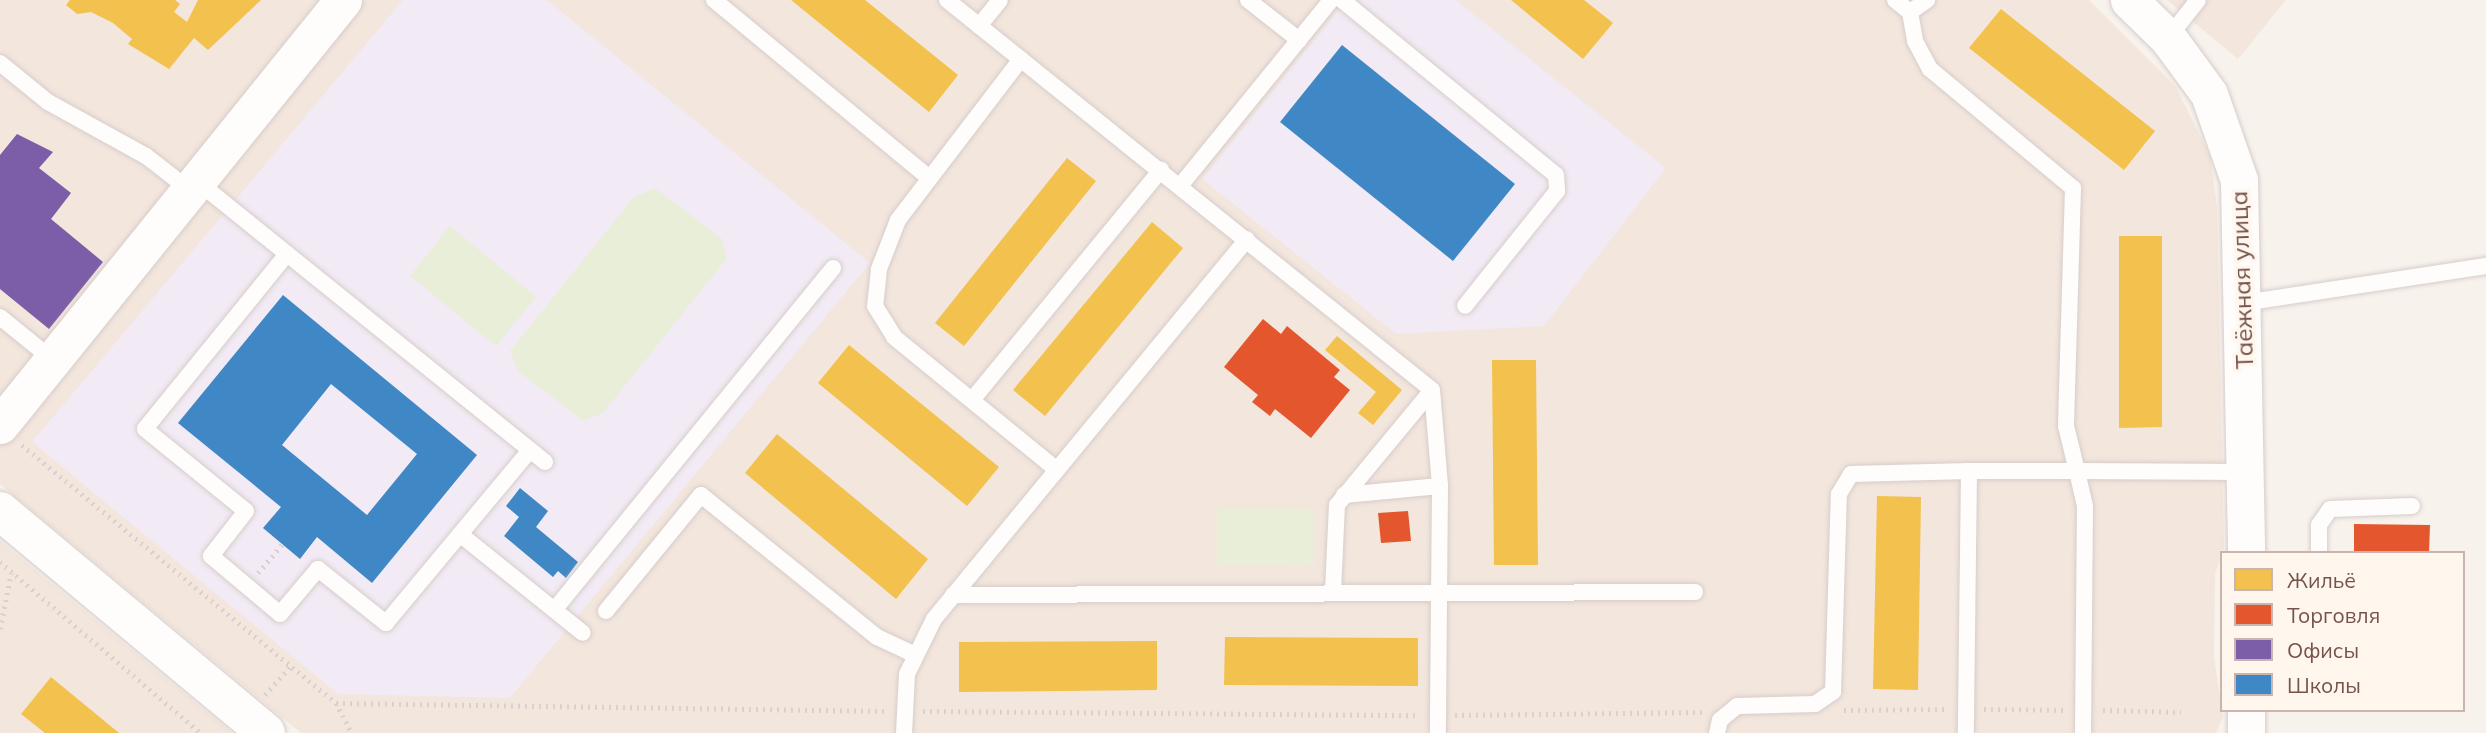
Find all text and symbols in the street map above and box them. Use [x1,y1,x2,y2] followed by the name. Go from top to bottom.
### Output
[2224,190,2260,370] street label: Таёжная улица
[2220,551,2465,712] legend
[2287,567,2356,593] text: Жильё
[2287,602,2380,628] text: Торговля
[2287,637,2359,663] text: Офисы
[2287,672,2361,698] text: Школы

